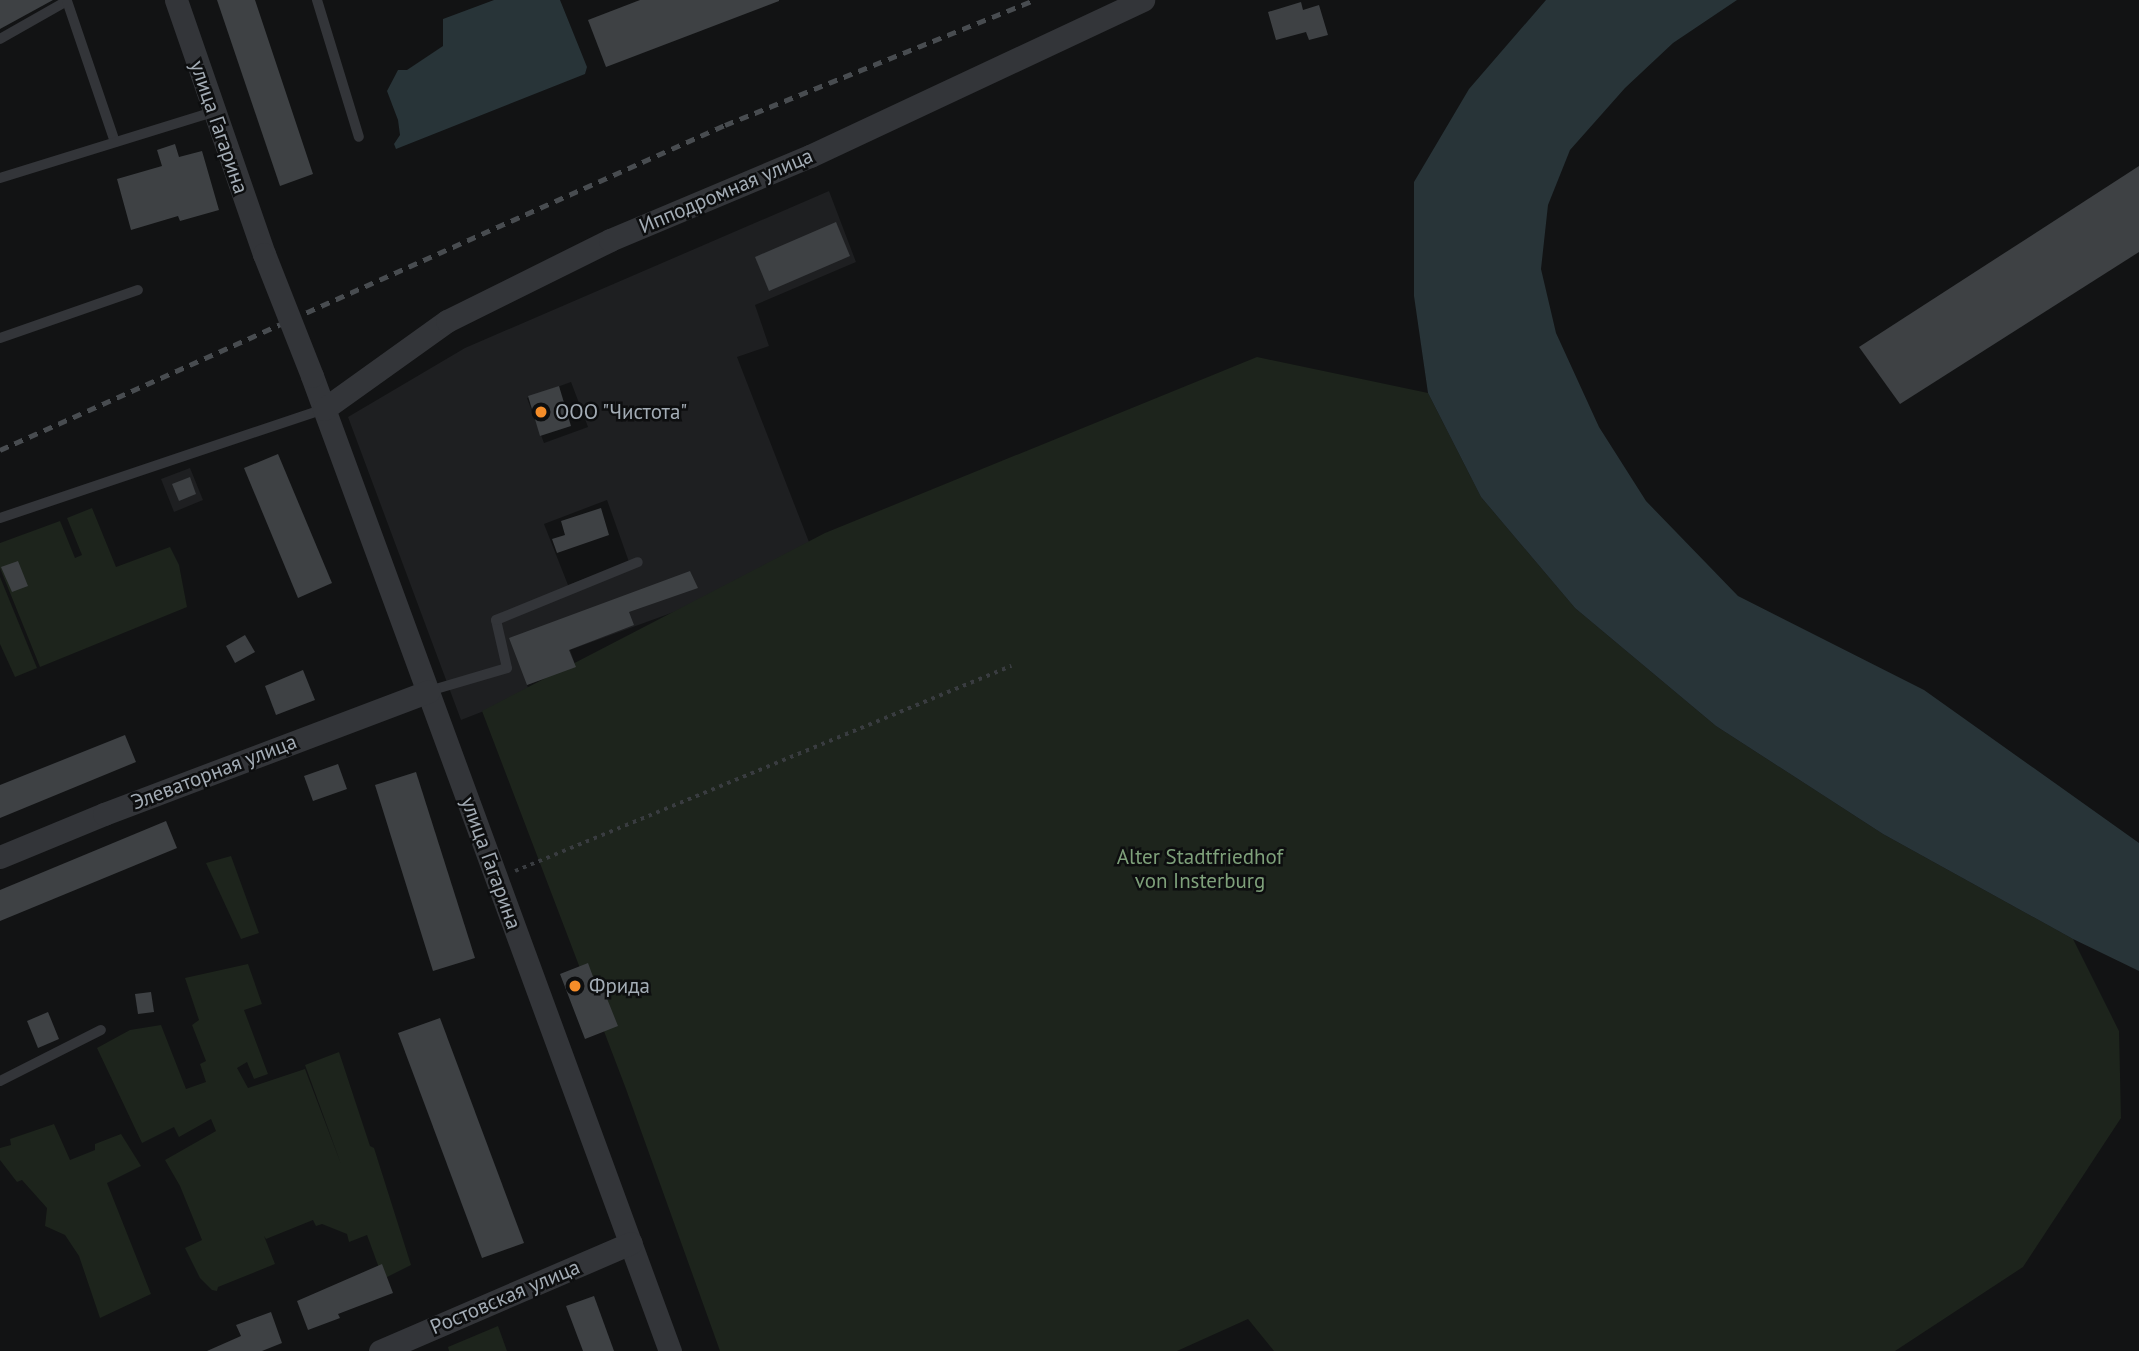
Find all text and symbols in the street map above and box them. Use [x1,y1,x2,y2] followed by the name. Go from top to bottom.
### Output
[184,57,254,197] street label: улица Гагарина
[635,143,817,239] street label: Ипподромная улица
[555,399,689,425] place label: ООО "Чистота"
[533,404,549,420] marker: ООО "Чистота"
[128,729,300,815] street label: Элеваторная улица
[455,793,527,933] street label: улица Гагарина
[1117,844,1283,894] park label: Alter Stadtfriedhof von Insterburg
[589,973,650,999] place label: Фрида
[567,978,583,994] marker: Фрида
[426,1254,584,1340] street label: Ростовская улица

